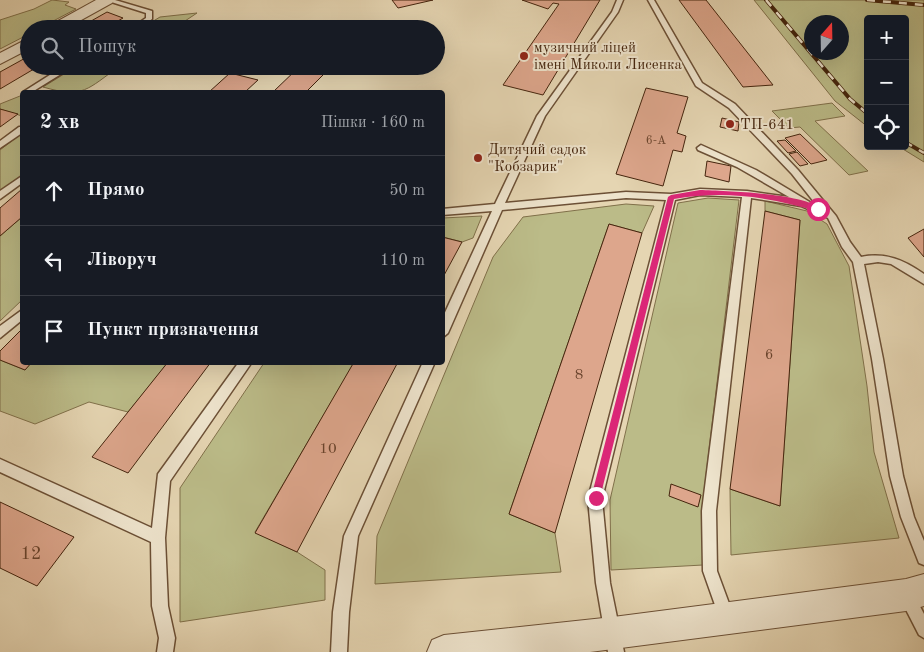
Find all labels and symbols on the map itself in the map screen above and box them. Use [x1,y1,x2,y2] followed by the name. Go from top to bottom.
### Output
[804,15,849,60] north arrow
[534,41,682,73] place label: музичний ліцей імені Миколи Лисенка
[518,50,530,62] marker: музичний ліцей імені Миколи Лисенка
[724,118,736,130] marker: ТП-641
[740,118,794,133] place label: ТП-641
[646,135,666,147] house number: 6-А
[488,143,587,175] place label: Дитячий садок "Кобзарик"
[472,152,484,164] marker: Дитячий садок "Кобзарик"
[807,198,830,221] route start
[765,348,773,363] house number: 6
[575,368,583,383] house number: 8
[319,442,337,457] house number: 10
[585,487,608,510] route end
[21,545,41,563] house number: 12

